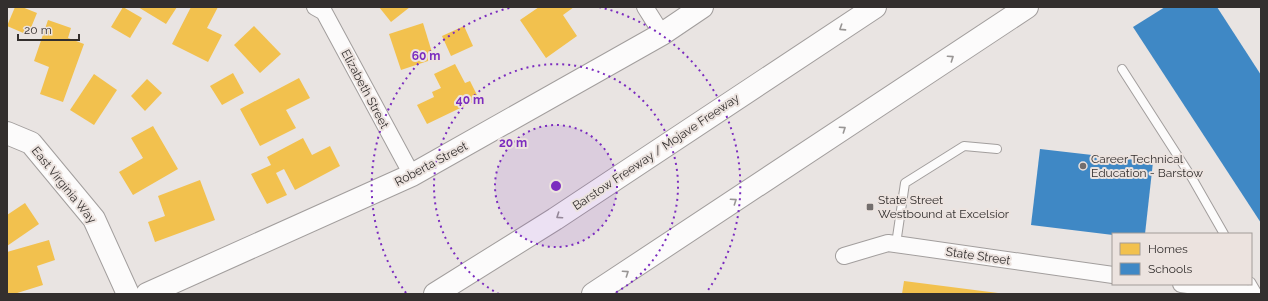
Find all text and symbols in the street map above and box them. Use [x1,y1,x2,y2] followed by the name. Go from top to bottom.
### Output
[18,16,79,42] scale bar
[24,23,52,37] text: 20 m
[839,24,846,31] one-way arrow
[338,47,392,131] street label: Elizabeth Street
[412,49,440,63] text: 60 m
[947,55,954,62] one-way arrow
[570,91,742,213] street label: Barstow Freeway / Mojave Freeway
[456,93,484,107] text: 40 m
[839,126,846,134] one-way arrow
[499,136,527,150] text: 20 m
[392,139,470,189] street label: Roberta Street
[29,144,100,227] street label: East Virginia Way
[1091,152,1203,180] place label: Career Technical Education - Barstow
[1078,161,1088,171] marker: Career Technical Education - Barstow
[549,179,563,193] centre of rings
[878,193,1010,221] place label: State Street Westbound at Excelsior
[730,199,737,206] one-way arrow
[865,202,875,212] marker: State Street Westbound at Excelsior
[556,212,563,219] one-way arrow
[1112,233,1252,285] legend
[1148,242,1188,256] text: Homes
[945,245,1011,267] street label: State Street
[1148,262,1192,276] text: Schools
[622,270,629,278] one-way arrow

